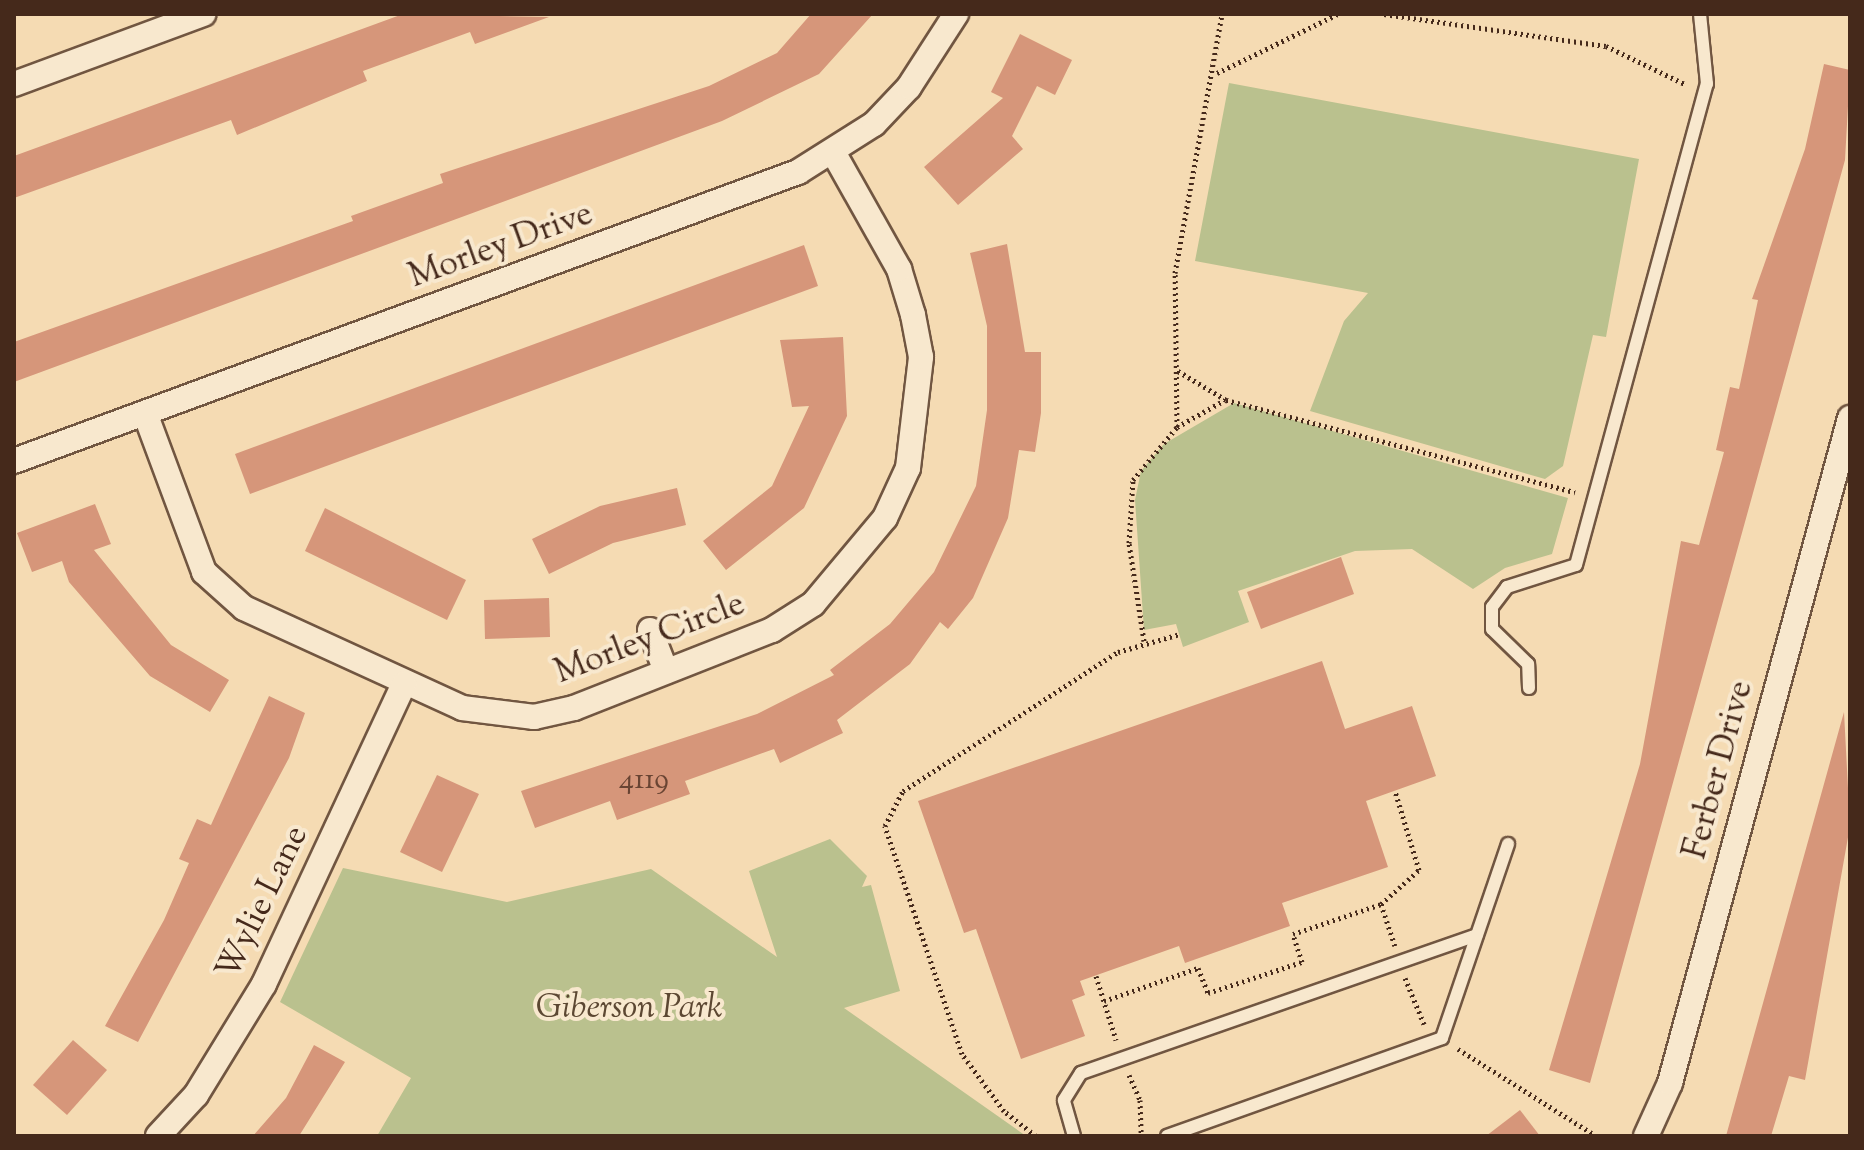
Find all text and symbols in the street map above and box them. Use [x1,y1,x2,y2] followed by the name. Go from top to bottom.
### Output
[404,194,598,298] street label: Morley Drive
[549,584,751,694] street label: Morley Circle
[1676,676,1762,864] street label: Ferber Drive
[619,763,669,799] house number: 4119
[208,819,318,987] street label: Wylie Lane
[536,989,722,1029] park label: Giberson Park

